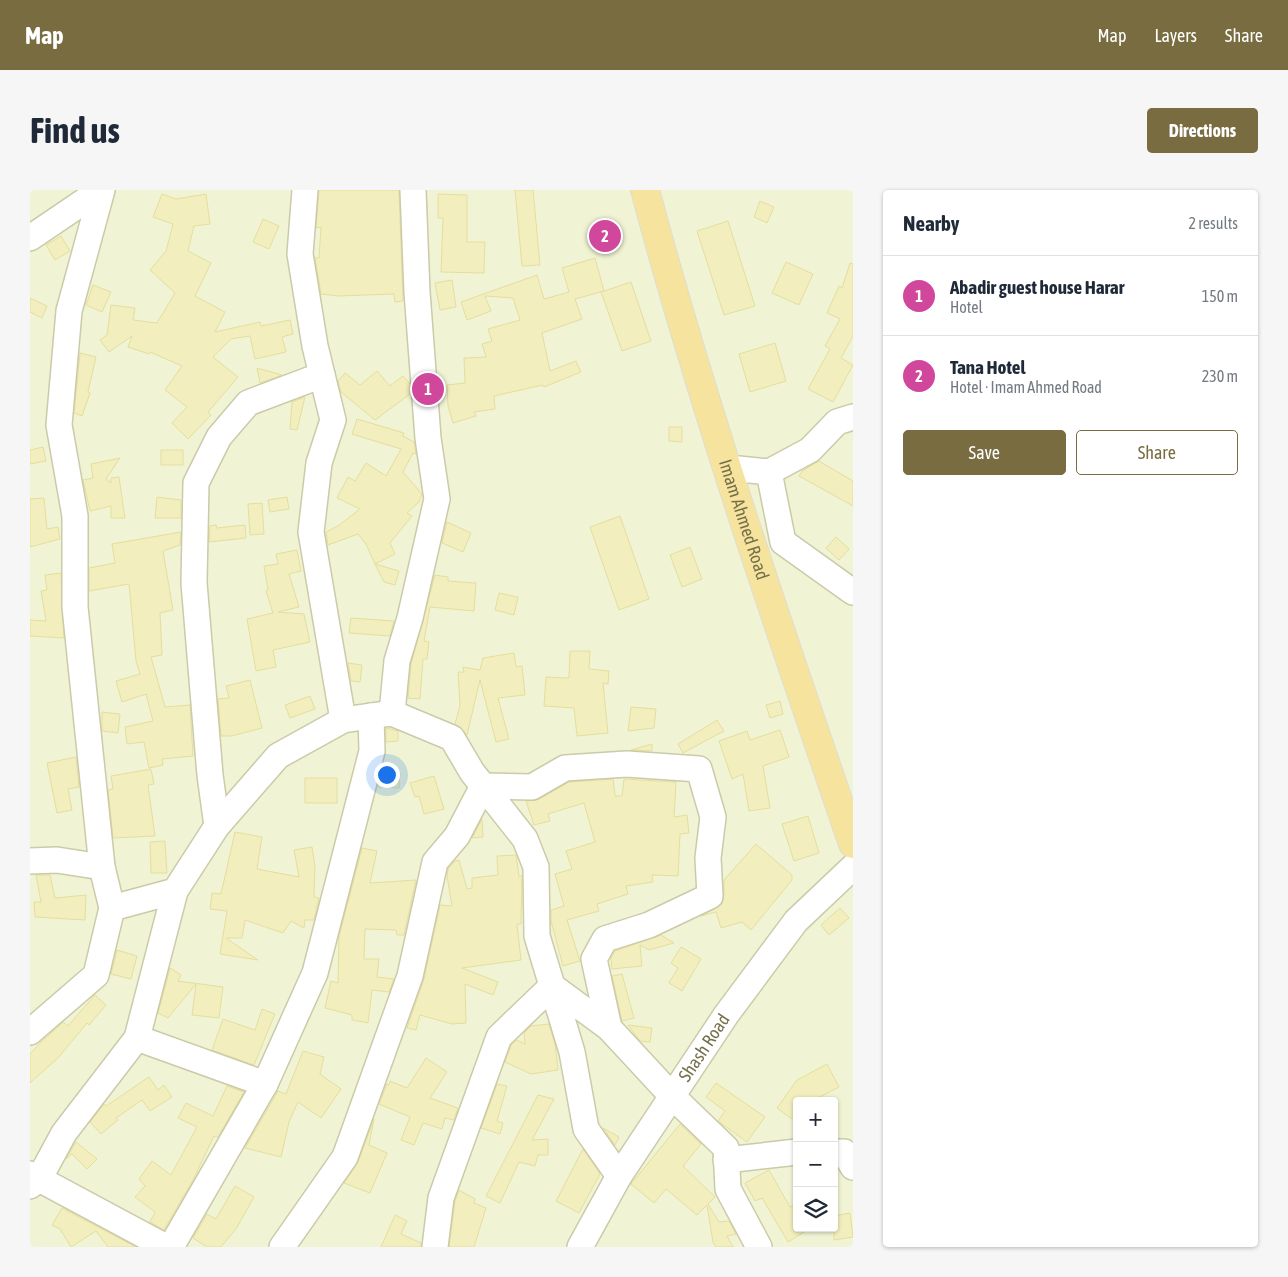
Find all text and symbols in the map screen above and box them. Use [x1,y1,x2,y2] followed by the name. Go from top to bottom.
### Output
[25,22,64,49] text: Map
[1097,25,1126,46] text: Map
[1154,25,1197,46] text: Layers
[1225,25,1263,46] text: Share
[1147,108,1258,153] button: Directions
[30,110,120,150] text: Find us
[903,211,959,235] text: Nearby
[1188,214,1238,232] text: 2 results
[589,217,621,255] pin: 2
[950,276,1124,298] text: Abadir guest house Harar
[915,287,923,305] text: 1
[1202,287,1238,305] text: 150 m
[950,298,983,316] text: Hotel
[950,356,1025,378] text: Tana Hotel
[915,367,923,385] text: 2
[1202,367,1238,385] text: 230 m
[412,370,444,408] pin: 1
[950,378,1102,396] text: Hotel · Imam Ahmed Road
[903,430,1066,475] button: Save
[1076,430,1238,475] button: Share
[715,457,774,582] street label: Imam Ahmed Road
[374,762,400,788] your location
[674,1010,734,1085] street label: Shash Road
[793,1097,838,1232] map controls
[793,1097,838,1142] button: +
[793,1142,838,1187] button: −
[793,1187,838,1232] button: layers

